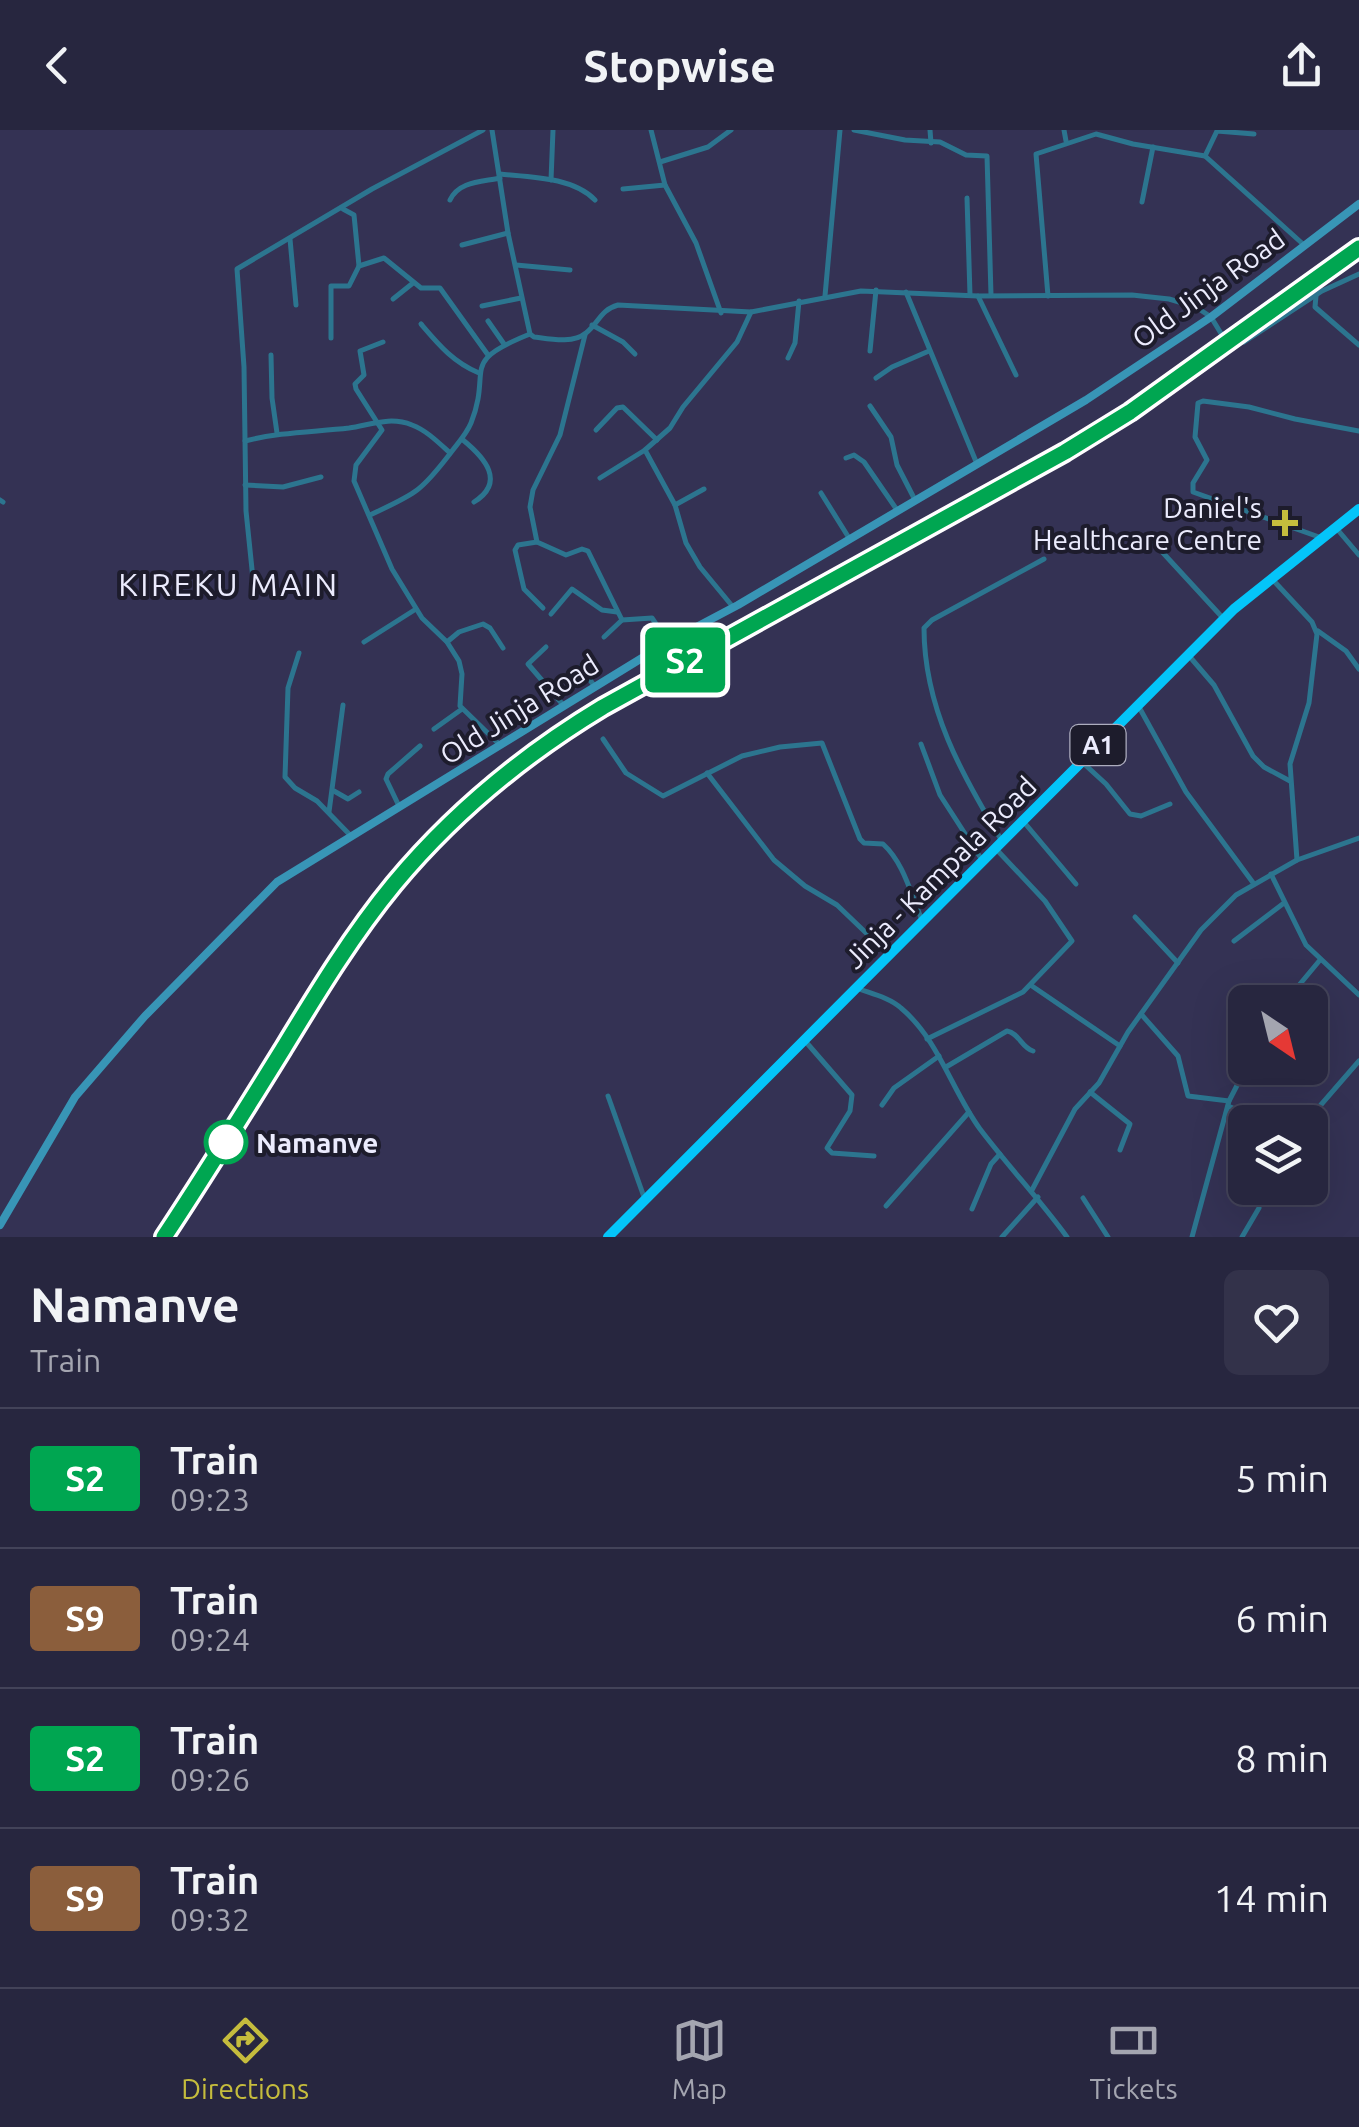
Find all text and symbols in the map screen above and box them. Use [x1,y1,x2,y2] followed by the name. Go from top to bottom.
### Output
[30,38,85,93] icon: back
[1274,38,1329,93] icon: share
[583,40,776,91] text: Stopwise
[1126,222,1290,354] street label: Old Jinja Road
[1033,492,1262,555] place label: Daniel's Healthcare Centre
[1272,510,1298,536] marker: Daniel's Healthcare Centre
[118,566,340,602] district label: KIREKU MAIN
[640,628,730,692] line badge: S2
[665,640,705,680] text: S2
[434,648,604,770] street label: Old Jinja Road
[1070,725,1126,765] road number: A1
[838,770,1042,974] street label: Jinja - Kampala Road
[1228,985,1328,1085] north arrow
[1228,985,1328,1205] map controls
[1228,1105,1328,1205] button: layers
[205,1121,247,1163] marker: Namanve
[256,1127,378,1158] place label: Namanve
[1224,1270,1329,1375] button: heart
[30,1277,240,1331] text: Namanve
[30,1342,101,1378] text: Train
[170,1439,259,1481] text: Train
[1235,1457,1329,1499] text: 5 min
[65,1458,105,1498] text: S2
[170,1481,250,1517] text: 09:23
[170,1579,259,1621] text: Train
[1235,1597,1329,1639] text: 6 min
[65,1598,105,1638] text: S9
[170,1621,250,1657] text: 09:24
[170,1719,259,1761] text: Train
[1235,1737,1329,1779] text: 8 min
[65,1738,105,1778] text: S2
[170,1761,250,1797] text: 09:26
[170,1859,259,1901] text: Train
[1214,1877,1329,1919] text: 14 min
[65,1878,105,1918] text: S9
[170,1901,250,1937] text: 09:32
[181,2013,309,2104] tab: Directions
[672,2013,727,2104] tab: Map
[1089,2013,1178,2104] tab: Tickets

